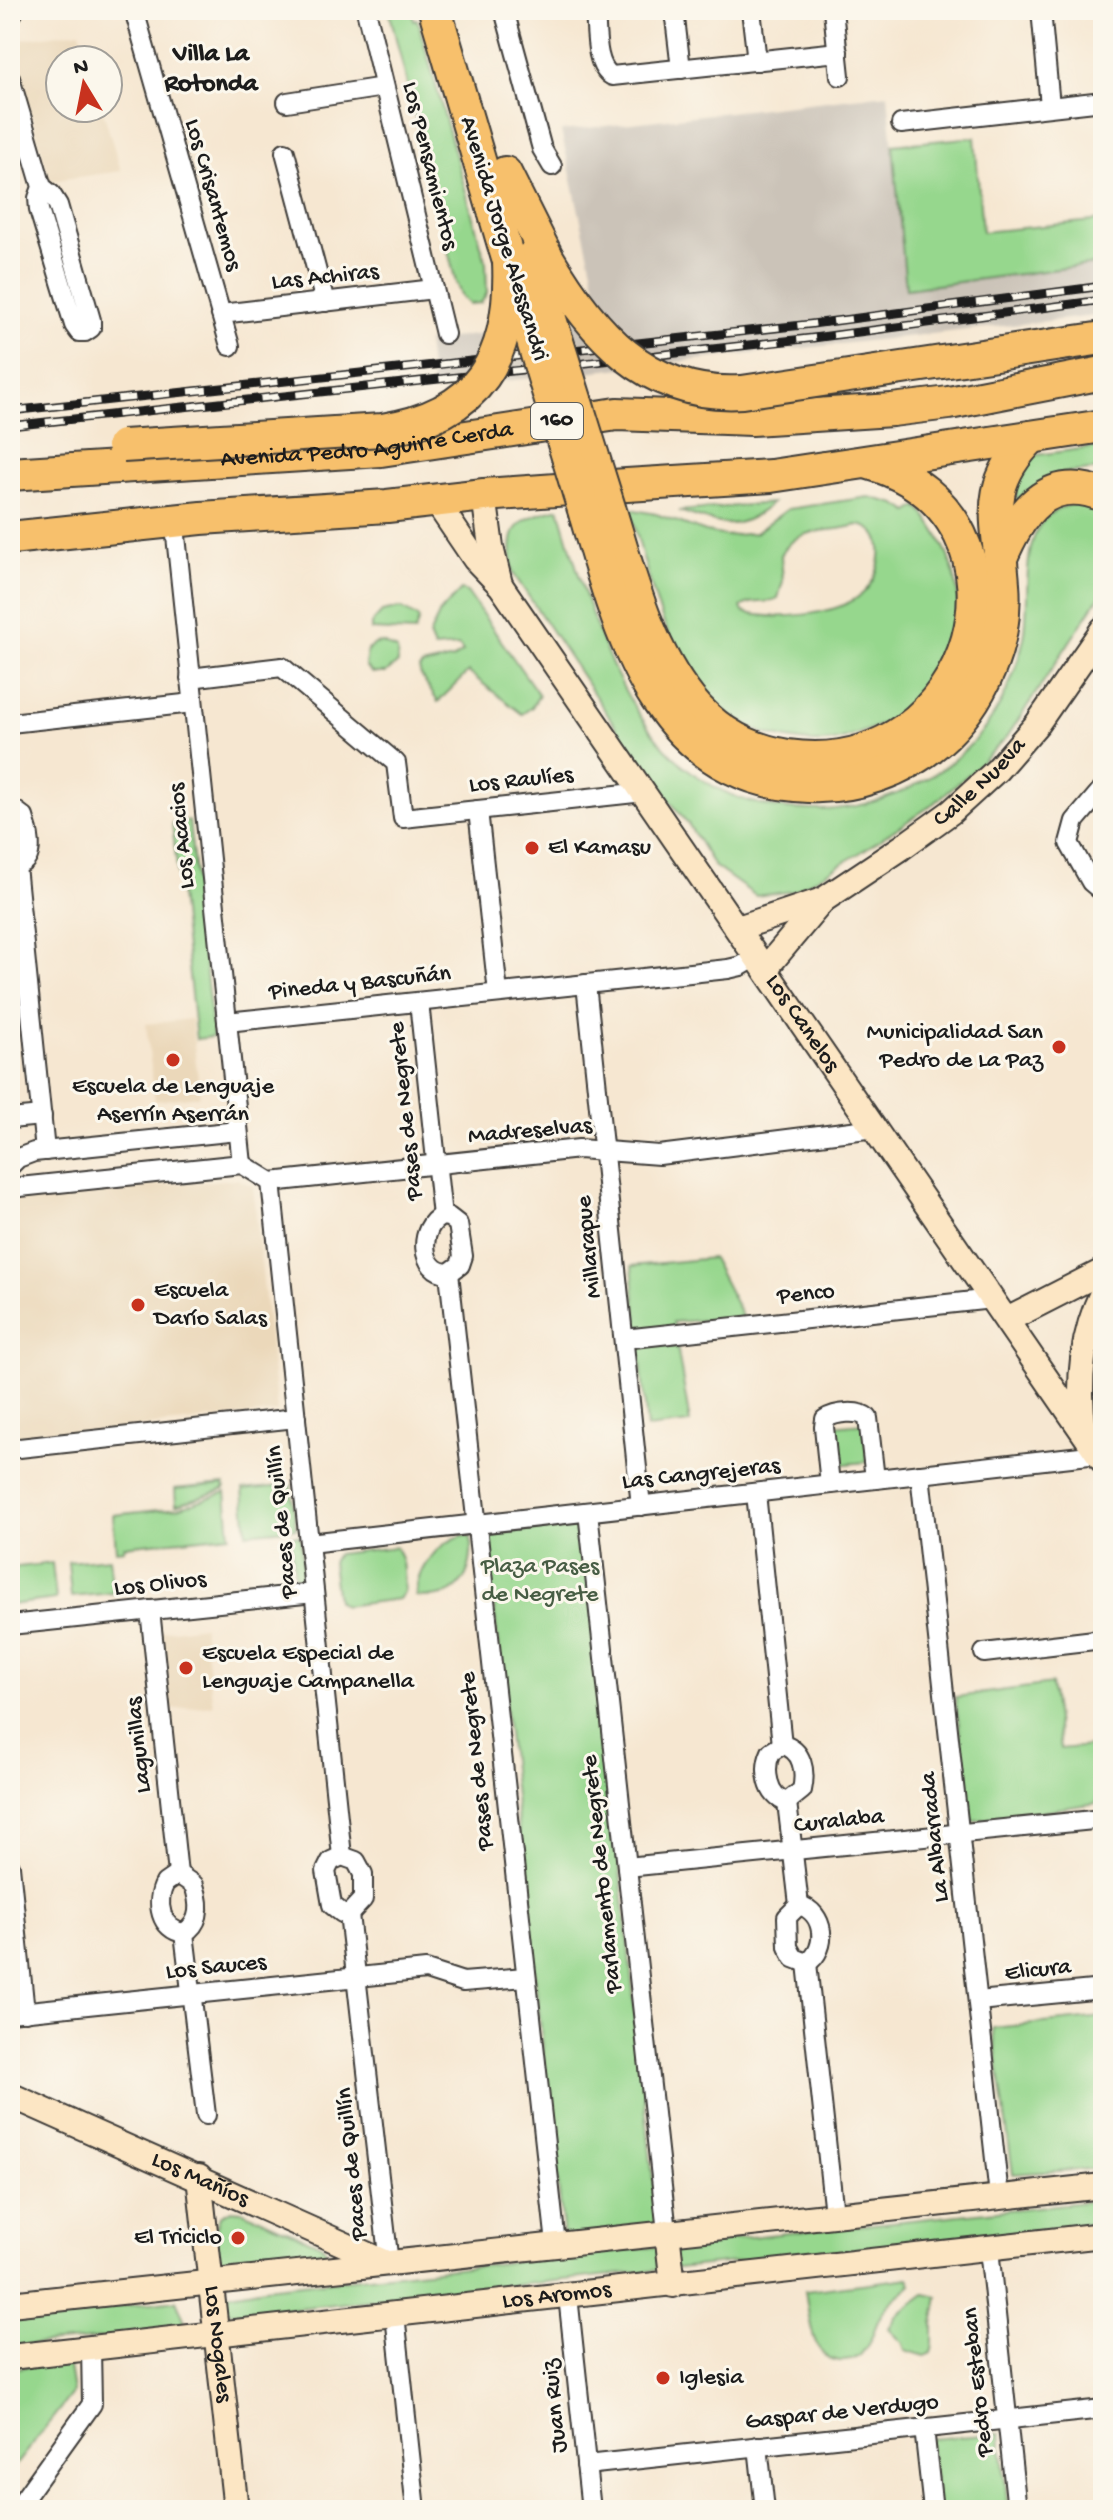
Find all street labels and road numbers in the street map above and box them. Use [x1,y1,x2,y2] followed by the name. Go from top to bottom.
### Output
[394,79,464,254] street label: Los Pensamientos
[452,113,554,365] street label: Avenida Jorge Alessandri
[176,116,248,275] street label: Los Crisantemos
[270,258,381,298] street label: Las Achiras
[531,403,583,439] road number: 160
[220,415,515,475] street label: Avenida Pedro Aguirre Cerda
[928,731,1033,834] street label: Calle Nueva
[467,761,576,801] street label: Los Raulíes
[163,781,203,890] street label: Los Acacios
[267,960,453,1008] street label: Pineda y Bascuñán
[758,969,847,1079] street label: Los Canelos
[383,1020,431,1203] street label: Pases de Negrete
[467,1112,594,1152] street label: Madreselvas
[570,1194,610,1300] street label: Millarapue
[775,1278,836,1313] street label: Penco
[260,1444,306,1601] street label: Paces de Quillín
[620,1452,783,1498] street label: Las Cangrejeras
[112,1566,209,1604] street label: Los Olivos
[454,1670,502,1853] street label: Pases de Negrete
[120,1694,159,1794] street label: Lagunillas
[576,1753,630,1996] street label: Parlamento de Negrete
[915,1770,957,1904] street label: La Albarrada
[792,1803,886,1841] street label: Curalaba
[164,1948,269,1988] street label: Los Sauces
[1003,1953,1073,1989] street label: Elicura
[330,2086,376,2243] street label: Paces de Quillín
[147,2145,254,2215] street label: Los Mañíos
[501,2275,614,2316] street label: Los Aromos
[197,2284,239,2405] street label: Los Nogales
[957,2305,1001,2459] street label: Pedro Esteban
[537,2356,575,2454] street label: Juan Ruiz
[744,2388,940,2438] street label: Gaspar de Verdugo

